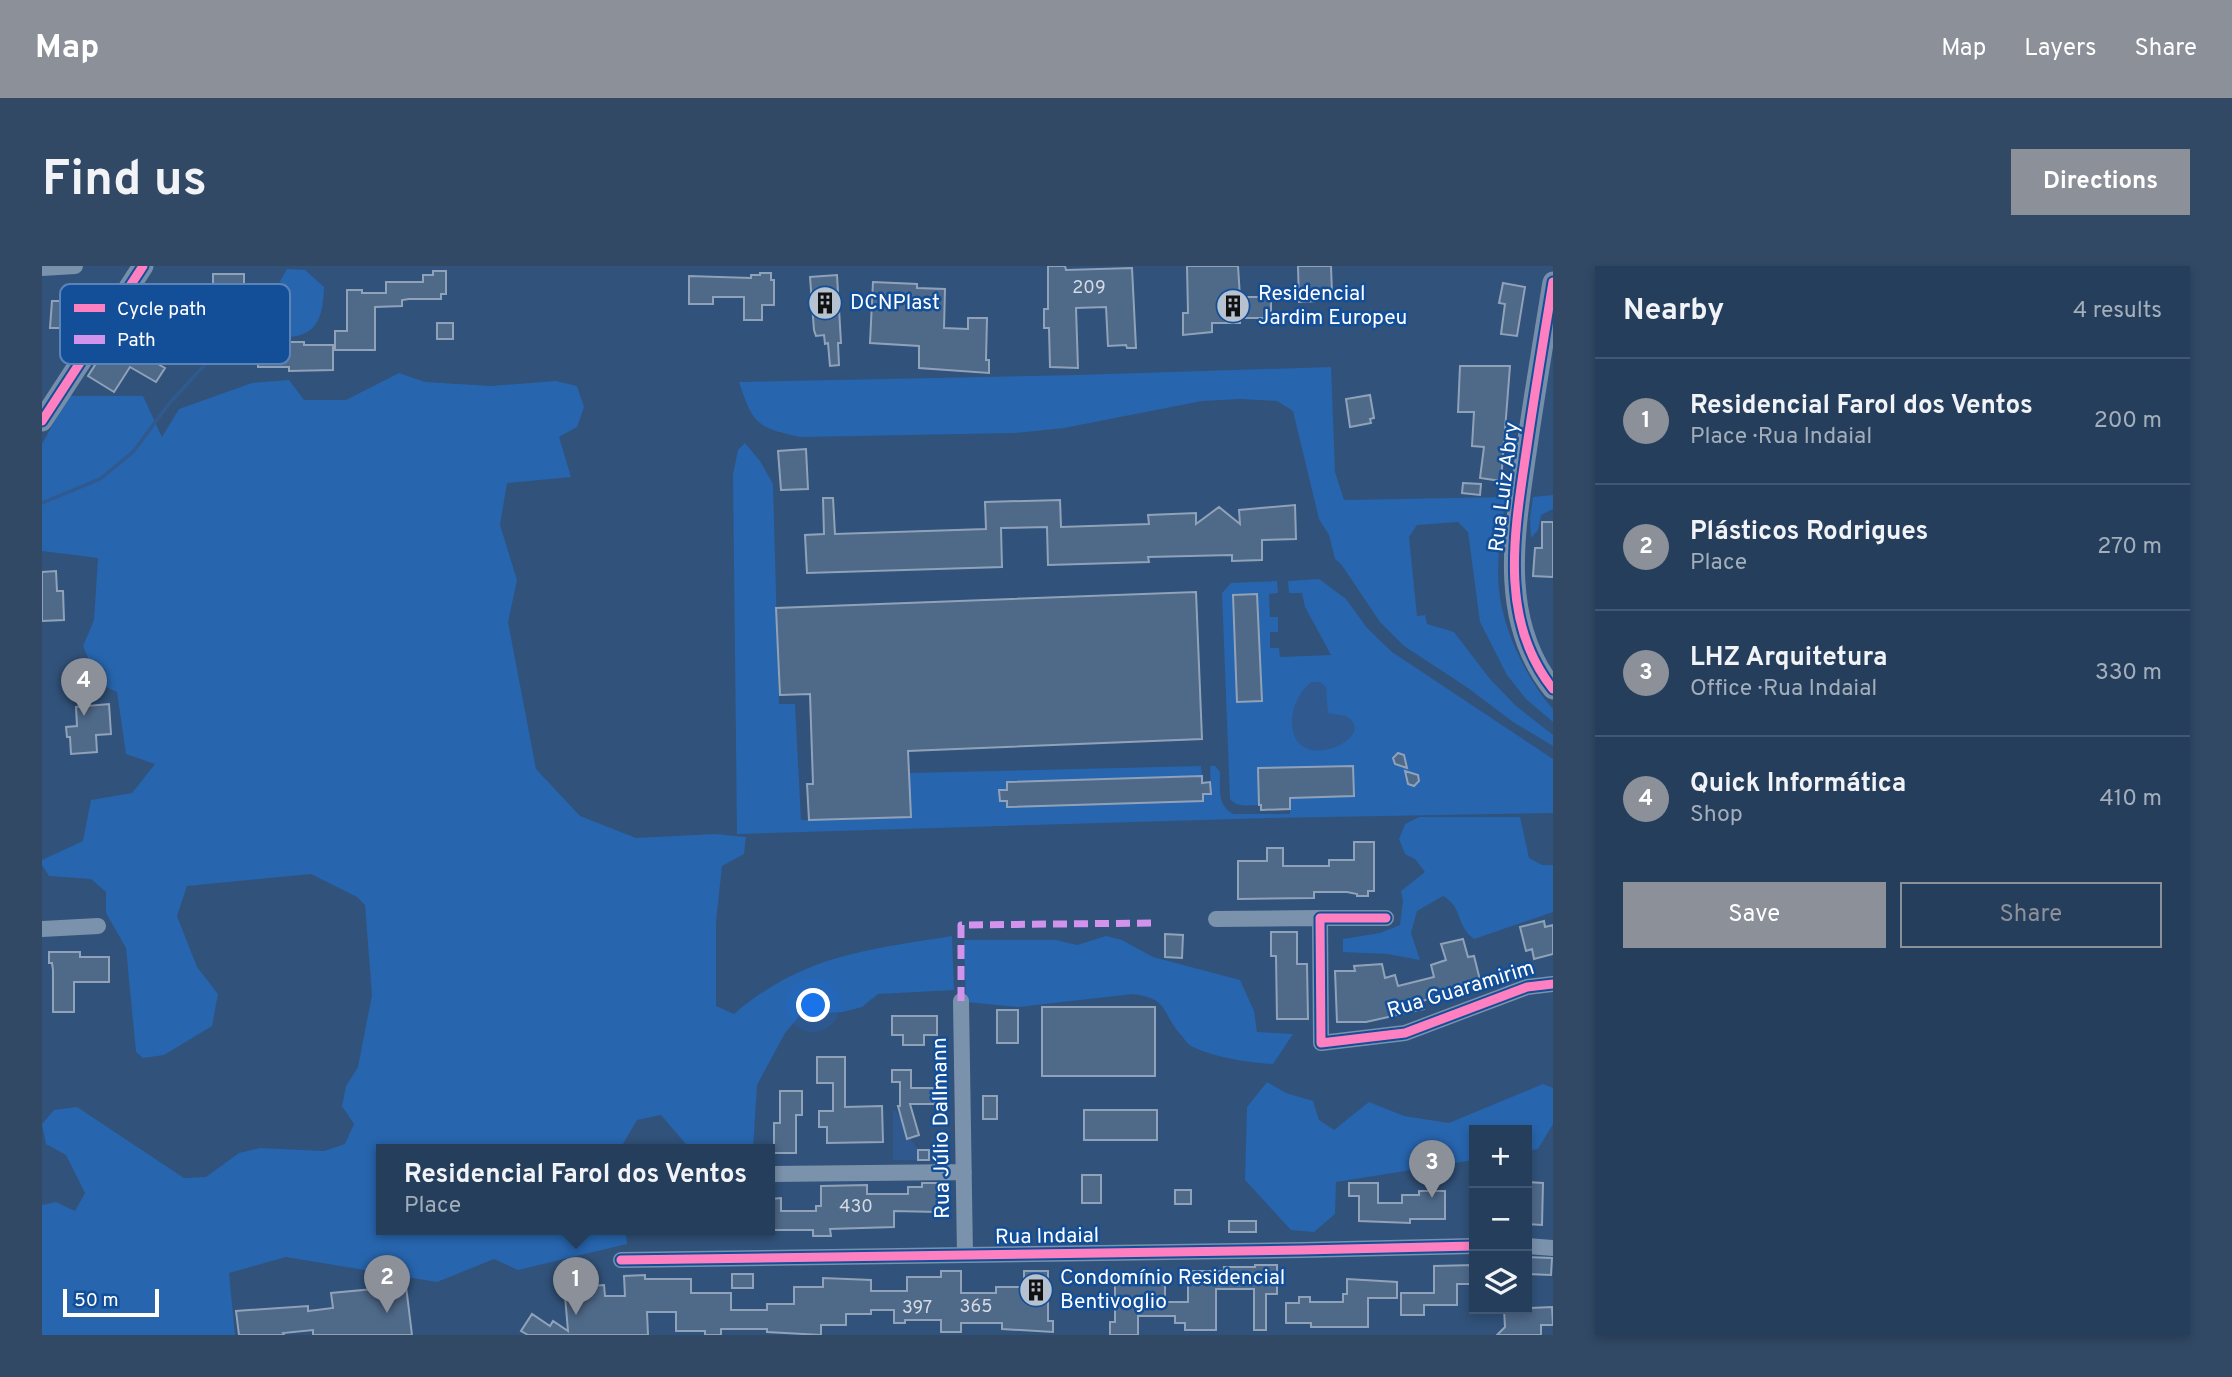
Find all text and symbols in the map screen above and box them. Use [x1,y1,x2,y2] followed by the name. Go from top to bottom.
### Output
[35,28,99,70] text: Map
[1941,34,1986,64] text: Map
[2024,34,2096,64] text: Layers
[2134,34,2197,64] text: Share
[2011,149,2190,215] button: Directions
[42,151,207,213] text: Find us
[1072,277,1106,300] house number: 209
[1258,281,1407,332] place label: Residencial Jardim Europeu
[60,284,290,364] legend
[806,284,844,322] building icon: DCNPlast
[1214,287,1252,325] building icon: Residencial Jardim Europeu
[850,290,940,317] place label: DCNPlast
[1623,293,1724,330] text: Nearby
[2073,297,2162,326] text: 4 results
[117,298,206,322] text: Cycle path
[117,329,156,353] text: Path
[1690,390,2033,423] text: Residencial Farol dos Ventos
[1641,407,1651,436] text: 1
[2094,407,2162,436] text: 200 m
[1484,421,1526,553] street label: Rua Luiz Abry
[1690,423,1872,452] text: Place · Rua Indaial
[1690,516,1928,549] text: Plásticos Rodrigues
[1639,533,1653,562] text: 2
[2097,533,2162,562] text: 270 m
[1690,549,1747,578] text: Place
[1690,642,1888,675] text: LHZ Arquitetura
[61,658,107,716] pin: 4
[1639,659,1653,688] text: 3
[2095,659,2162,688] text: 330 m
[1690,675,1877,704] text: Office · Rua Indaial
[1690,768,1906,801] text: Quick Informática
[1639,785,1653,814] text: 4
[2099,785,2162,814] text: 410 m
[1690,801,1743,830] text: Shop
[1623,882,1886,948] button: Save
[1900,882,2162,948] button: Share
[1384,955,1538,1025] street label: Rua Guaramirim
[796,988,830,1022] your location
[927,1037,957,1219] street label: Rua Júlio Dallmann
[1469,1125,1532,1314] map controls
[1469,1125,1532,1188] button: +
[1409,1140,1455,1198] pin: 3
[376,1144,775,1235] popup
[404,1159,747,1192] text: Residencial Farol dos Ventos
[1469,1188,1532,1251] button: −
[404,1192,461,1221] text: Place
[839,1196,873,1219] house number: 430
[995,1223,1099,1251] street label: Rua Indaial
[1469,1251,1532,1314] button: layers
[364,1255,410,1313] pin: 2
[553,1257,599,1315] pin: 1
[1060,1265,1285,1316] place label: Condomínio Residencial Bentivoglio
[1017,1271,1055,1309] building icon: Condomínio Residencial Bentivoglio
[63,1286,159,1318] scale bar
[74,1289,119,1313] text: 50 m
[960,1296,992,1319] house number: 365
[902,1297,932,1320] house number: 397

